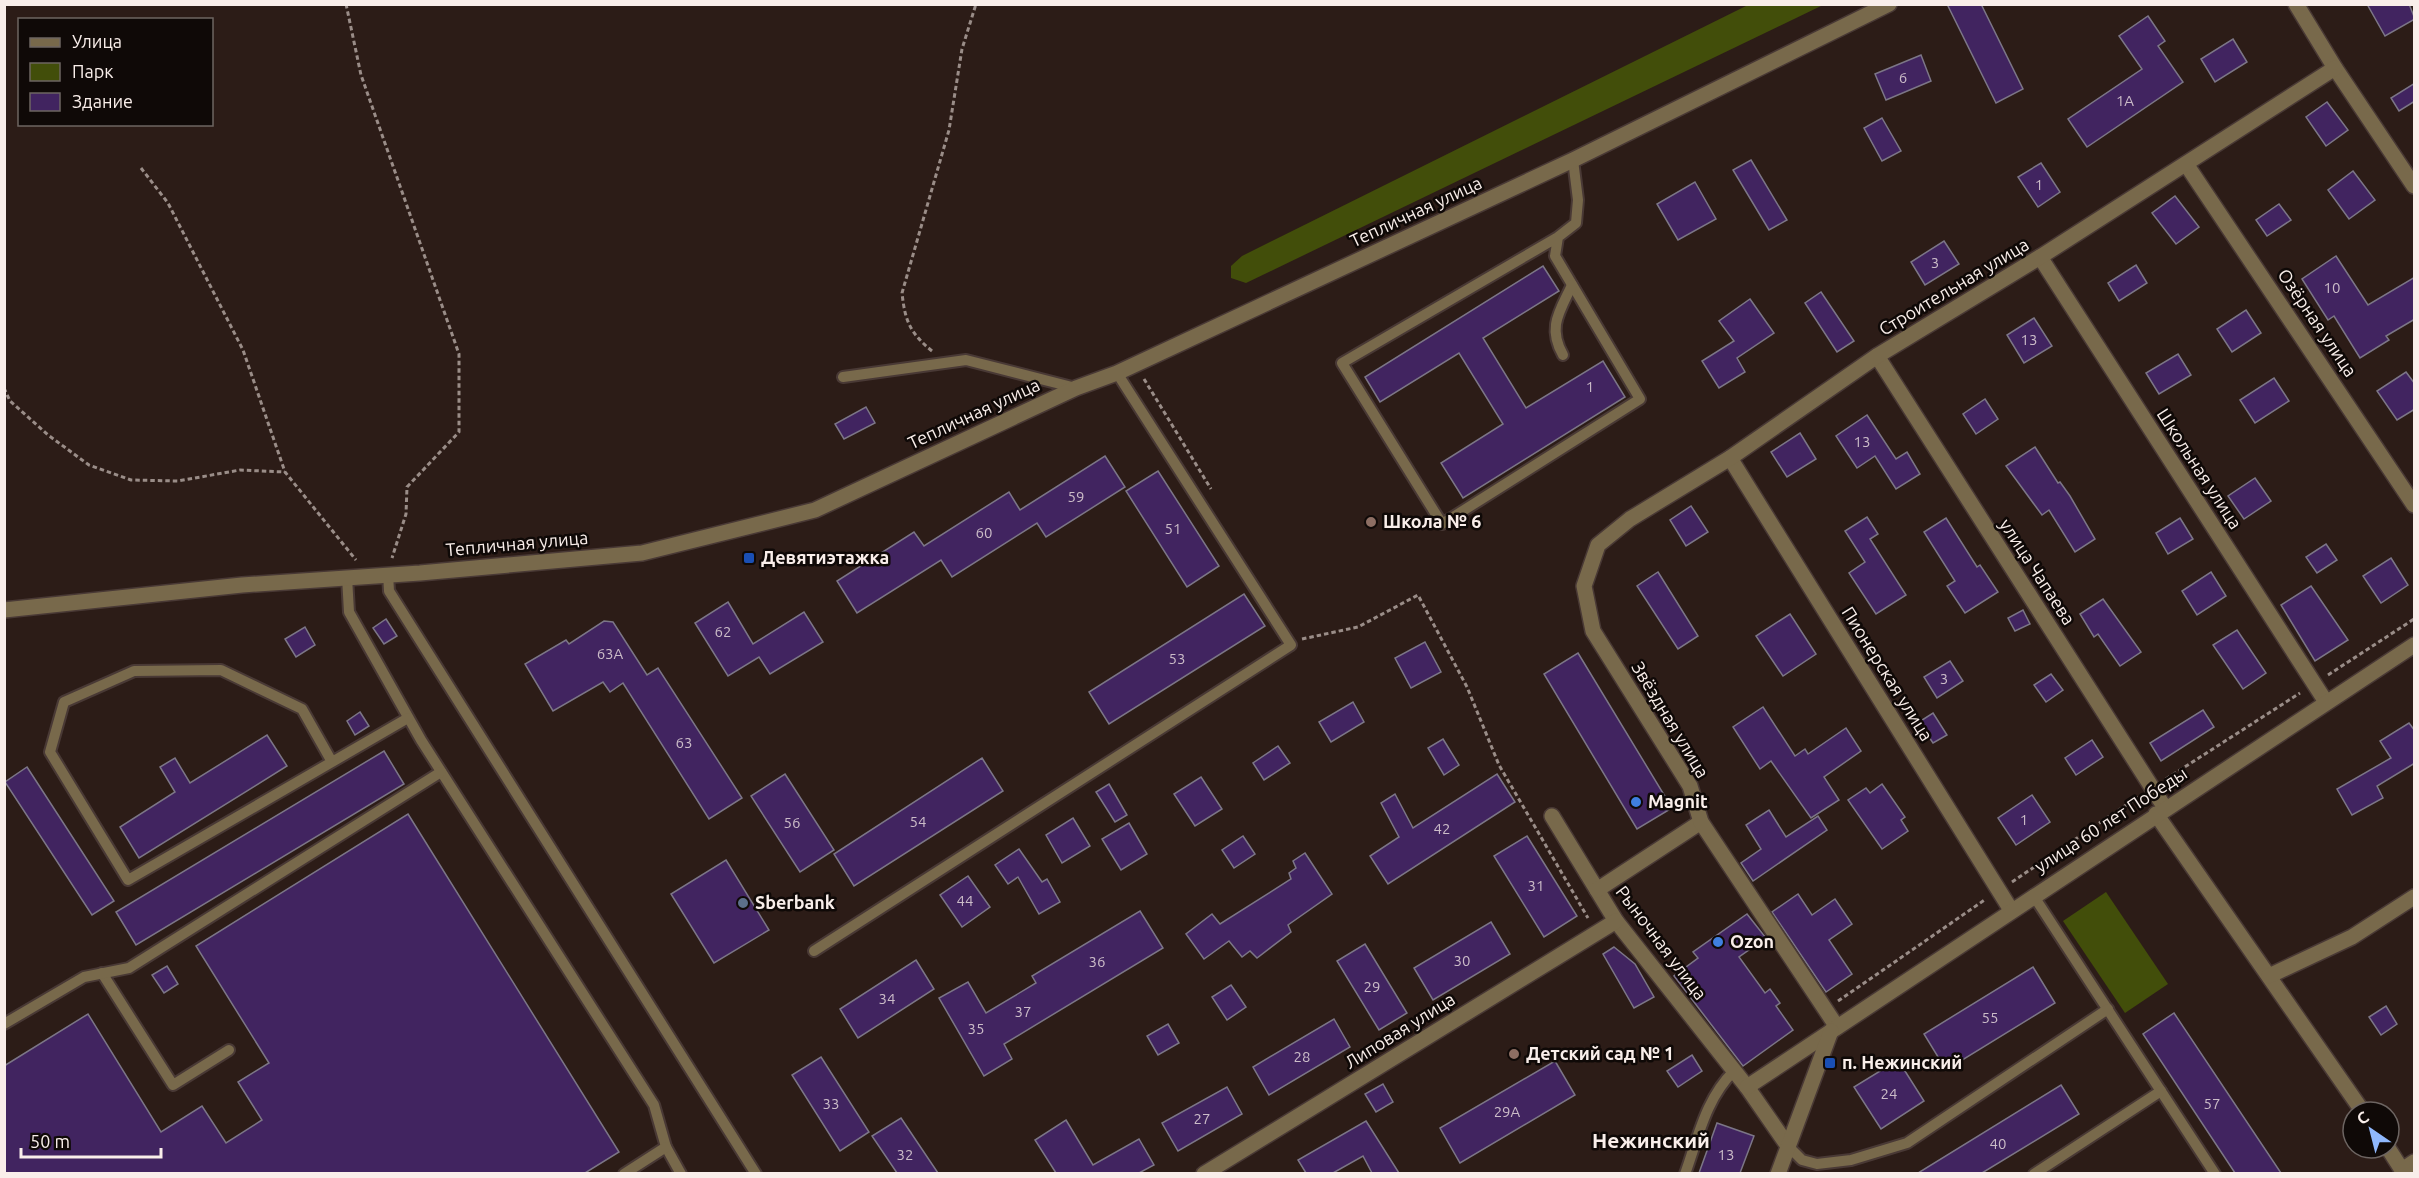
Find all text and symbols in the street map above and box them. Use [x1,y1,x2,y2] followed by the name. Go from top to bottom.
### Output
[18,18,213,126] legend
[72,31,122,51] text: Улица
[72,61,113,81] text: Парк
[1899,69,1907,86] house number: 6
[72,91,133,111] text: Здание
[2116,92,2134,109] house number: 1А
[1347,172,1485,250] street label: Тепличная улица
[2035,176,2043,193] house number: 1
[1875,234,2032,339] street label: Строительная улица
[1931,254,1939,271] house number: 3
[2274,265,2361,380] street label: Озёрная улица
[2324,279,2340,296] house number: 10
[2021,331,2037,348] house number: 13
[905,374,1043,452] street label: Тепличная улица
[1586,378,1594,395] house number: 1
[2153,404,2246,532] street label: Школьная улица
[1854,433,1870,450] house number: 13
[1068,488,1084,505] house number: 59
[1383,511,1481,531] place label: Школа № 6
[1364,515,1378,529] marker: Школа № 6
[1996,515,2080,628] street label: улица Чапаева
[1165,520,1181,537] house number: 51
[976,524,992,541] house number: 60
[445,527,589,559] street label: Тепличная улица
[761,547,889,567] place label: Девятиэтажка
[742,551,756,565] marker: Девятиэтажка
[1838,603,1937,744] street label: Пионерская улица
[715,623,731,640] house number: 62
[597,645,624,662] house number: 63А
[1169,650,1185,667] house number: 53
[1628,658,1713,781] street label: Звёздная улица
[1940,670,1948,687] house number: 3
[676,734,692,751] house number: 63
[2030,762,2190,876] street label: улица 60 лет Победы
[1648,791,1708,811] place label: Magnit
[1629,795,1643,809] marker: Magnit
[2020,811,2028,828] house number: 1
[910,813,926,830] house number: 54
[784,814,800,831] house number: 56
[1434,820,1450,837] house number: 42
[1528,877,1544,894] house number: 31
[1612,881,1711,1003] street label: Рыночная улица
[755,892,835,912] place label: Sberbank
[957,892,973,909] house number: 44
[736,896,750,910] marker: Sberbank
[1730,931,1774,951] place label: Ozon
[1711,935,1725,949] marker: Ozon
[1454,952,1470,969] house number: 30
[1089,953,1105,970] house number: 36
[1364,978,1380,995] house number: 29
[1341,988,1458,1072] street label: Липовая улица
[879,990,895,1007] house number: 34
[1015,1003,1031,1020] house number: 37
[1982,1009,1998,1026] house number: 55
[968,1020,984,1037] house number: 35
[1526,1043,1674,1063] place label: Детский сад № 1
[1507,1047,1521,1061] marker: Детский сад № 1
[1294,1048,1310,1065] house number: 28
[1842,1052,1962,1072] place label: п. Нежинский
[1823,1056,1837,1070] marker: п. Нежинский
[1881,1085,1897,1102] house number: 24
[823,1095,839,1112] house number: 33
[2204,1095,2220,1112] house number: 57
[2341,1100,2401,1160] north arrow
[1494,1103,1521,1120] house number: 29А
[2353,1107,2372,1128] text: С
[1194,1110,1210,1127] house number: 27
[21,1121,160,1159] scale bar
[1592,1128,1710,1152] district label: Нежинский
[30,1131,70,1151] text: 50 m
[1990,1135,2006,1152] house number: 40
[897,1146,913,1163] house number: 32
[1718,1146,1734,1163] house number: 13

